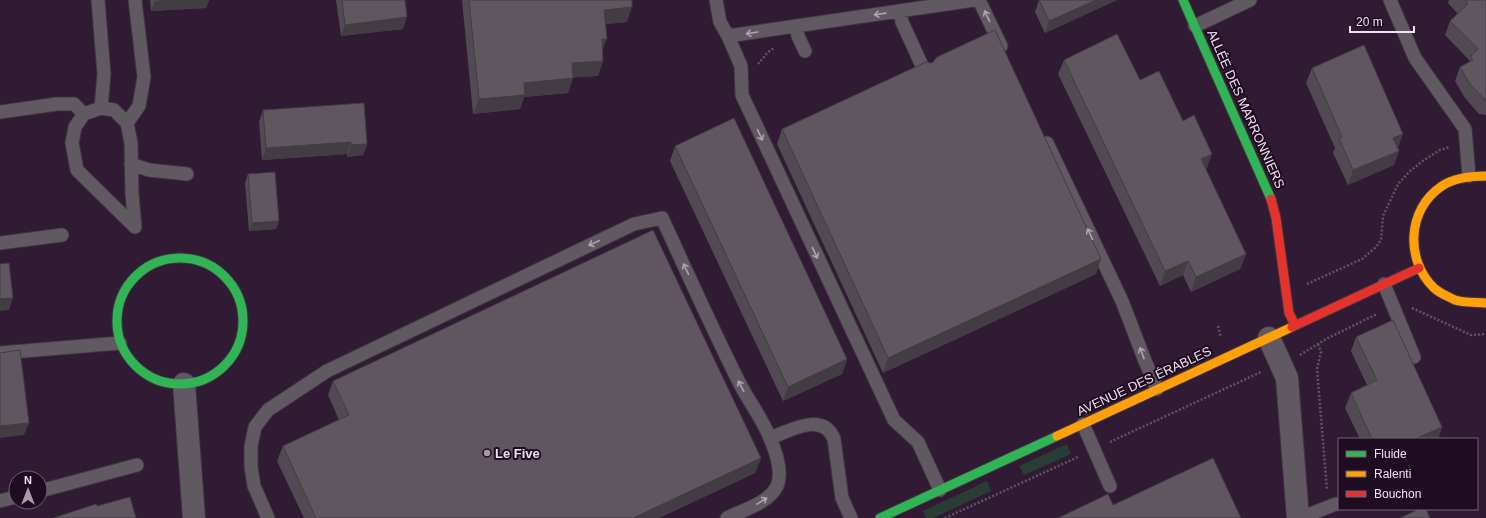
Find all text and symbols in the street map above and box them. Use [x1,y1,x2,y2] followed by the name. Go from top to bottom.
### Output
[1350,8,1414,34] scale bar
[874,10,887,18] one-way arrow
[983,10,990,22] one-way arrow
[1356,15,1383,29] text: 20 m
[1204,27,1288,191] street label: ALLÉE DES MARRONNIERS
[746,29,759,37] one-way arrow
[757,129,764,141] one-way arrow
[1086,229,1093,241] one-way arrow
[588,240,600,247] one-way arrow
[812,247,819,259] one-way arrow
[682,263,689,275] one-way arrow
[1074,343,1214,419] street label: AVENUE DES ÉRABLES
[1137,348,1145,360] one-way arrow
[737,381,745,393] one-way arrow
[1338,438,1478,510] legend
[495,446,540,461] place label: Le Five
[1374,447,1407,461] text: Fluide
[482,448,492,458] marker: Le Five
[1374,467,1411,481] text: Ralenti
[8,470,48,510] north arrow
[24,474,32,486] text: N
[1374,487,1421,501] text: Bouchon
[756,496,768,504] one-way arrow

